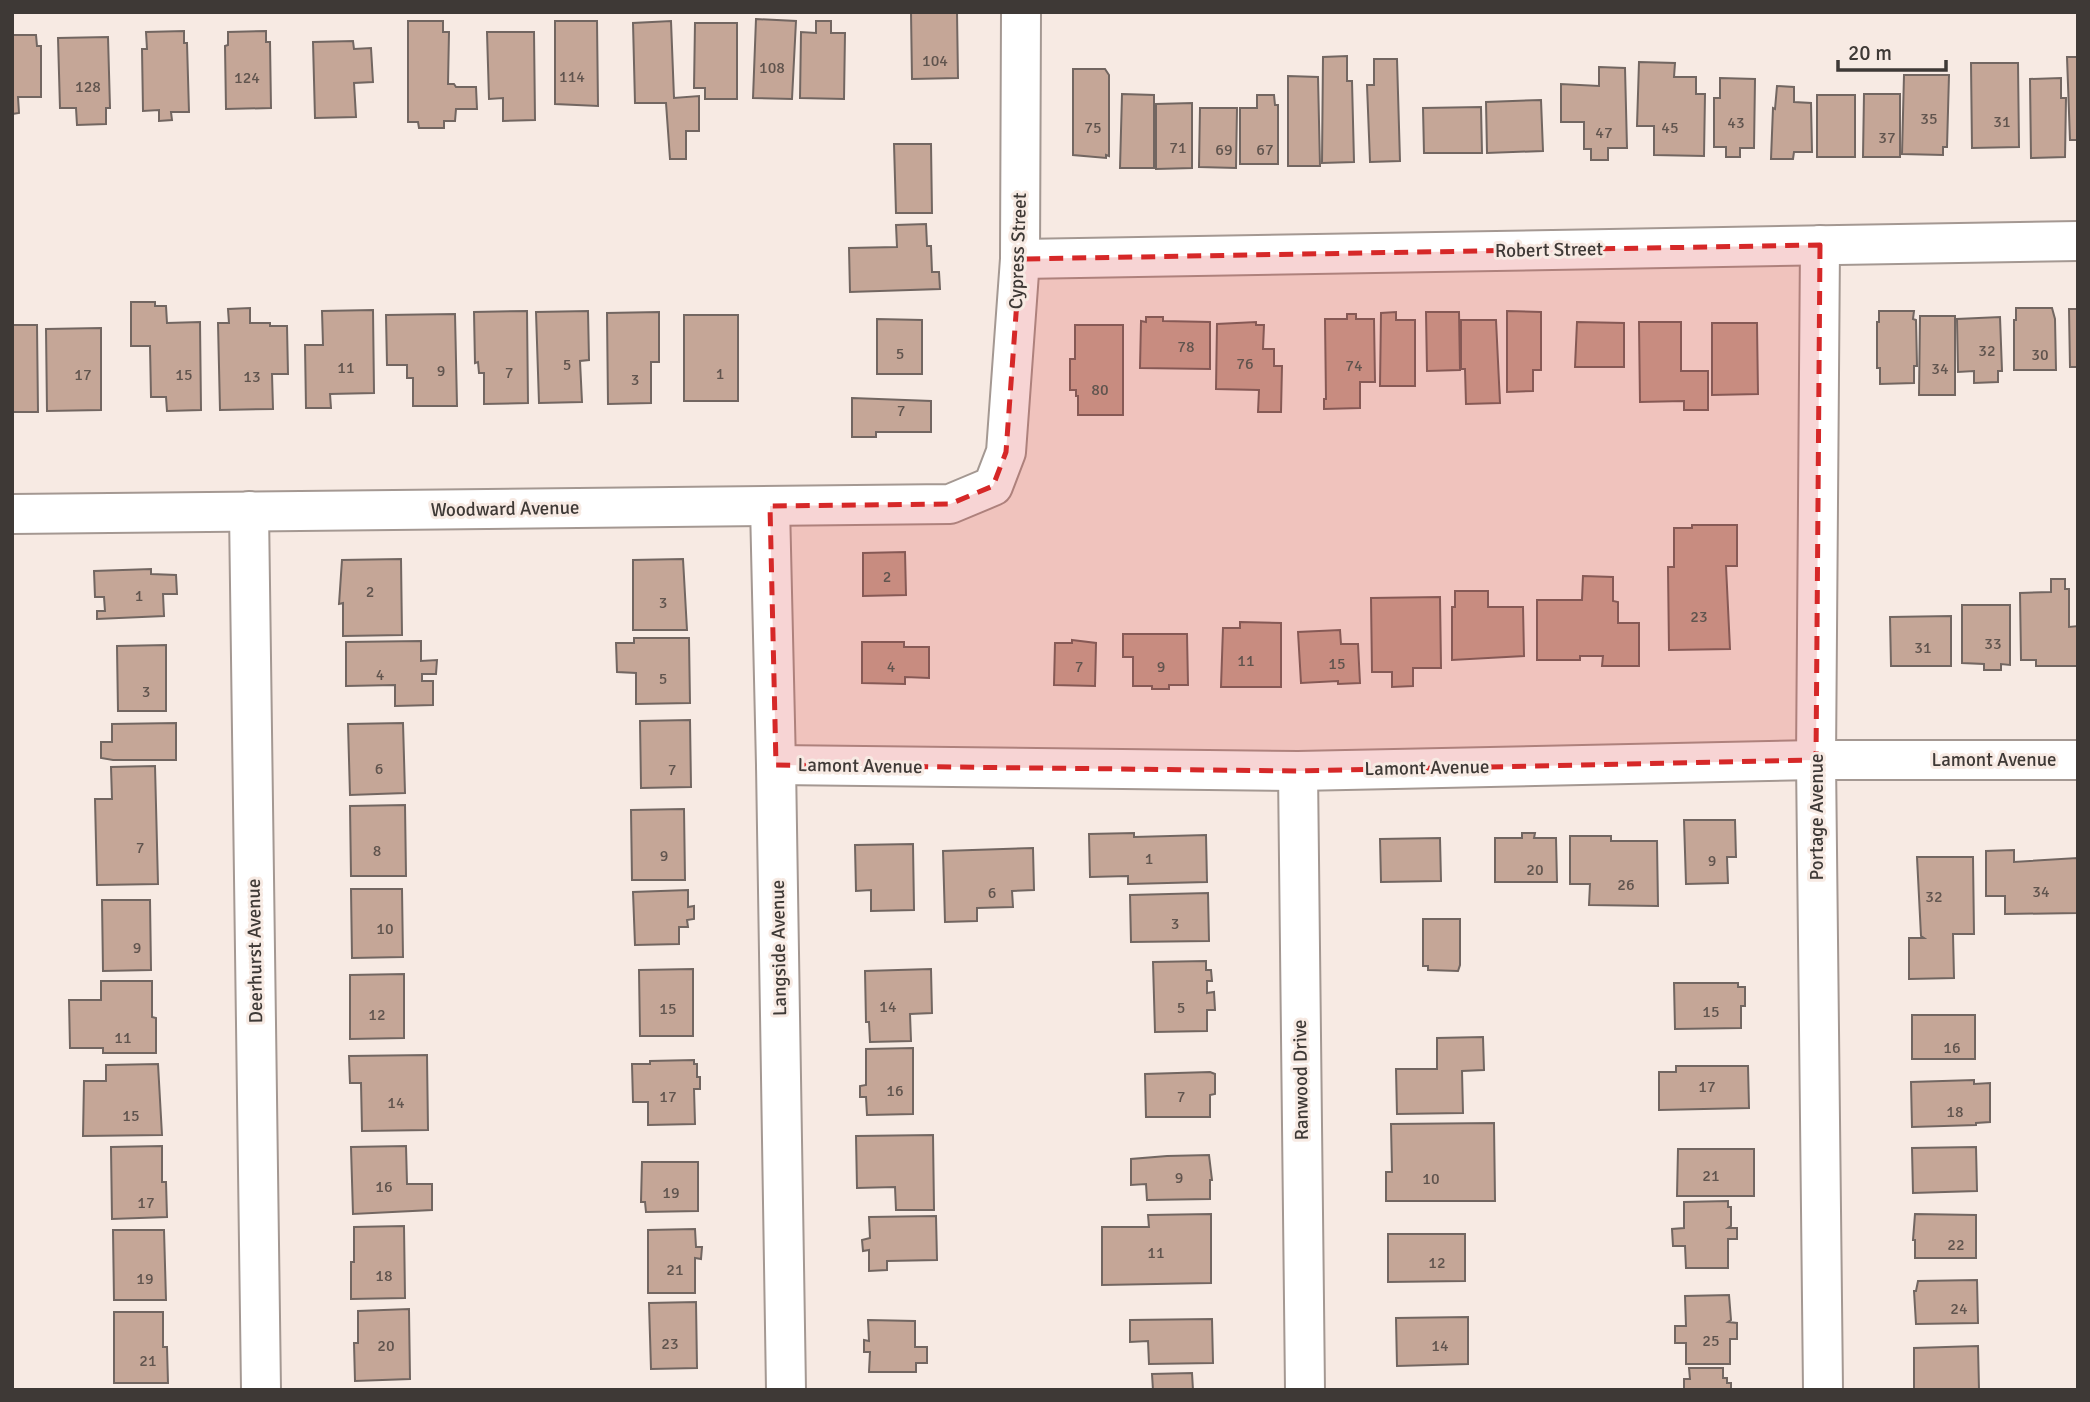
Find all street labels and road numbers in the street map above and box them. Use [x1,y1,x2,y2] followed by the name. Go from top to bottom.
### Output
[1004,192,1032,310] street label: Cypress Street
[1495,237,1604,263] street label: Robert Street
[430,496,580,522] street label: Woodward Avenue
[1931,748,2057,772] street label: Lamont Avenue
[797,753,923,779] street label: Lamont Avenue
[1805,754,1829,880] street label: Portage Avenue
[1364,755,1490,781] street label: Lamont Avenue
[242,878,268,1024] street label: Deerhurst Avenue
[766,880,792,1016] street label: Langside Avenue
[1288,1019,1314,1141] street label: Ranwood Drive

